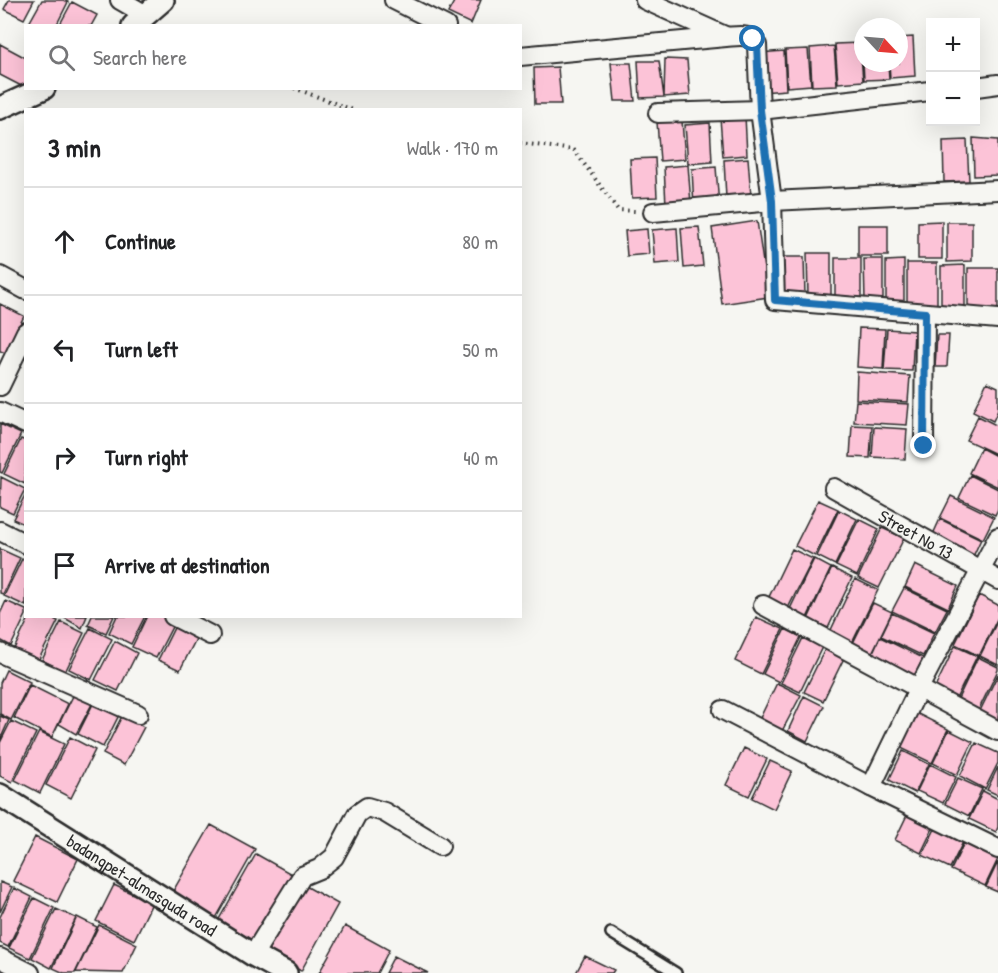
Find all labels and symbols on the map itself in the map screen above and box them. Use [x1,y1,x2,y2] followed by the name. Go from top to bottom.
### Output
[854,18,908,72] north arrow
[739,25,765,51] route start
[910,432,936,458] route end
[874,503,958,565] street label: Street No 13
[62,828,222,942] street label: badangpet-almasguda road

